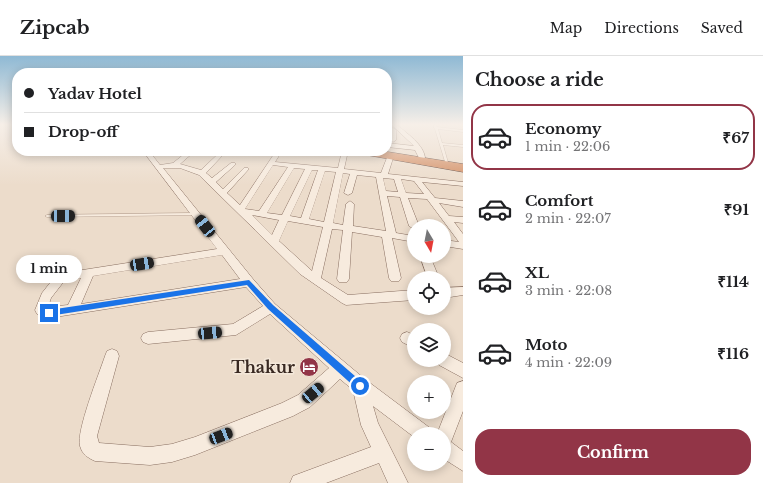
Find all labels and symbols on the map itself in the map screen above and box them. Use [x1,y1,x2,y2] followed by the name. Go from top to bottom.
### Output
[51,210,75,222] car
[193,213,217,239] car
[407,219,451,263] north arrow
[16,255,82,283] callout: 1 min
[129,256,155,272] car
[40,304,58,322] route end
[198,326,222,340] car
[298,356,320,378] hotel icon: Thakur
[231,357,295,377] place label: Thakur
[351,377,369,395] route start
[300,381,326,405] car
[208,426,234,446] car

